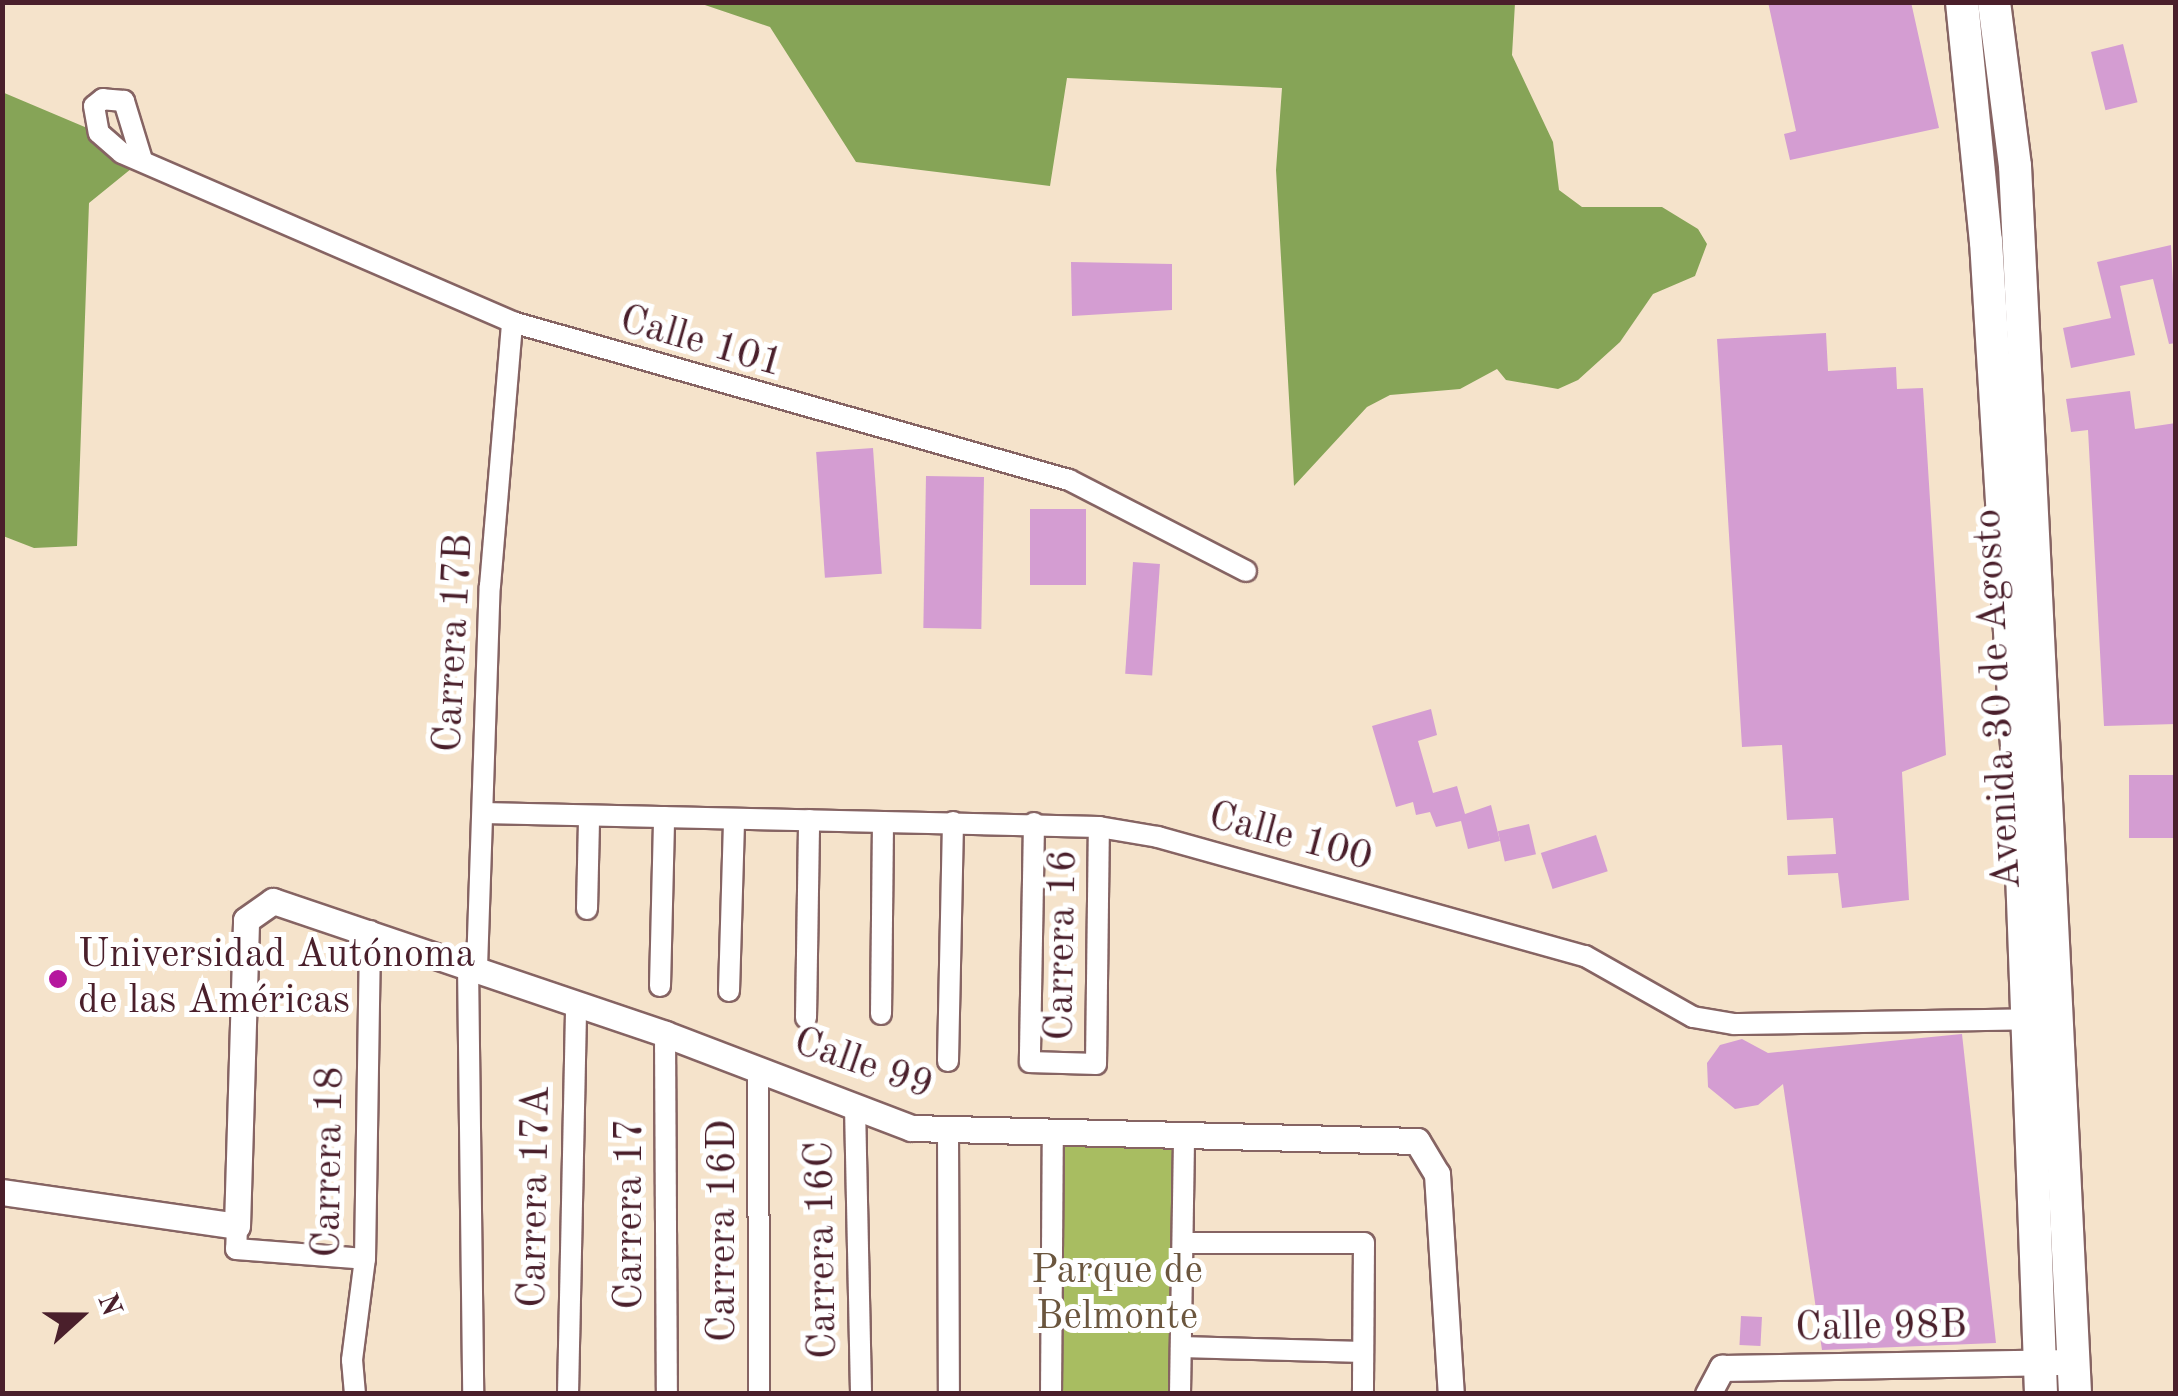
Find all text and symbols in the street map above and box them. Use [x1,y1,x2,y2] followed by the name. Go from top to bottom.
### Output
[614,297,788,389] street label: Calle 101
[1965,507,2033,891] street label: Avenida 30 de Agosto
[425,532,485,754] street label: Carrera 17B
[1203,793,1377,883] street label: Calle 100
[1037,849,1089,1041] street label: Carrera 16
[78,932,475,1026] place label: Universidad Autónoma de las Américas
[47,968,69,990] marker: Universidad Autónoma de las Américas
[787,1019,939,1111] street label: Calle 99
[304,1066,356,1258] street label: Carrera 18
[510,1086,562,1308] street label: Carrera 17A
[607,1118,655,1310] street label: Carrera 17
[700,1120,748,1342] street label: Carrera 16D
[797,1140,849,1360] street label: Carrera 16C
[1031,1248,1203,1342] park label: Parque de Belmonte
[30,1266,130,1366] north arrow
[91,1290,125,1320] text: N
[1795,1303,1967,1353] street label: Calle 98B

